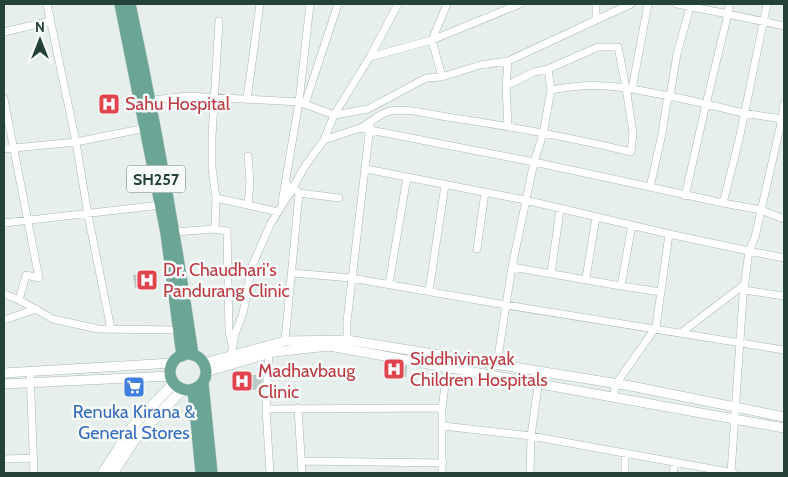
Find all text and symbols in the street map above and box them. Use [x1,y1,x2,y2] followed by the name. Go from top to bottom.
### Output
[15,15,65,65] north arrow
[35,18,45,36] text: N
[97,92,121,116] hospital icon: Sahu Hospital
[125,93,231,115] place label: Sahu Hospital
[127,165,185,192] road number: SH257
[163,259,290,302] place label: Dr. Chaudhari's Pandurang Clinic
[135,268,159,292] hospital icon: Dr. Chaudhari's Pandurang Clinic
[410,348,548,391] place label: Siddhivinayak Children Hospitals
[382,357,406,381] hospital icon: Siddhivinayak Children Hospitals
[258,360,356,403] place label: Madhavbaug Clinic
[230,369,254,393] hospital icon: Madhavbaug Clinic
[122,375,146,399] supermarket icon: Renuka Kirana & General Stores
[73,401,195,444] place label: Renuka Kirana & General Stores

